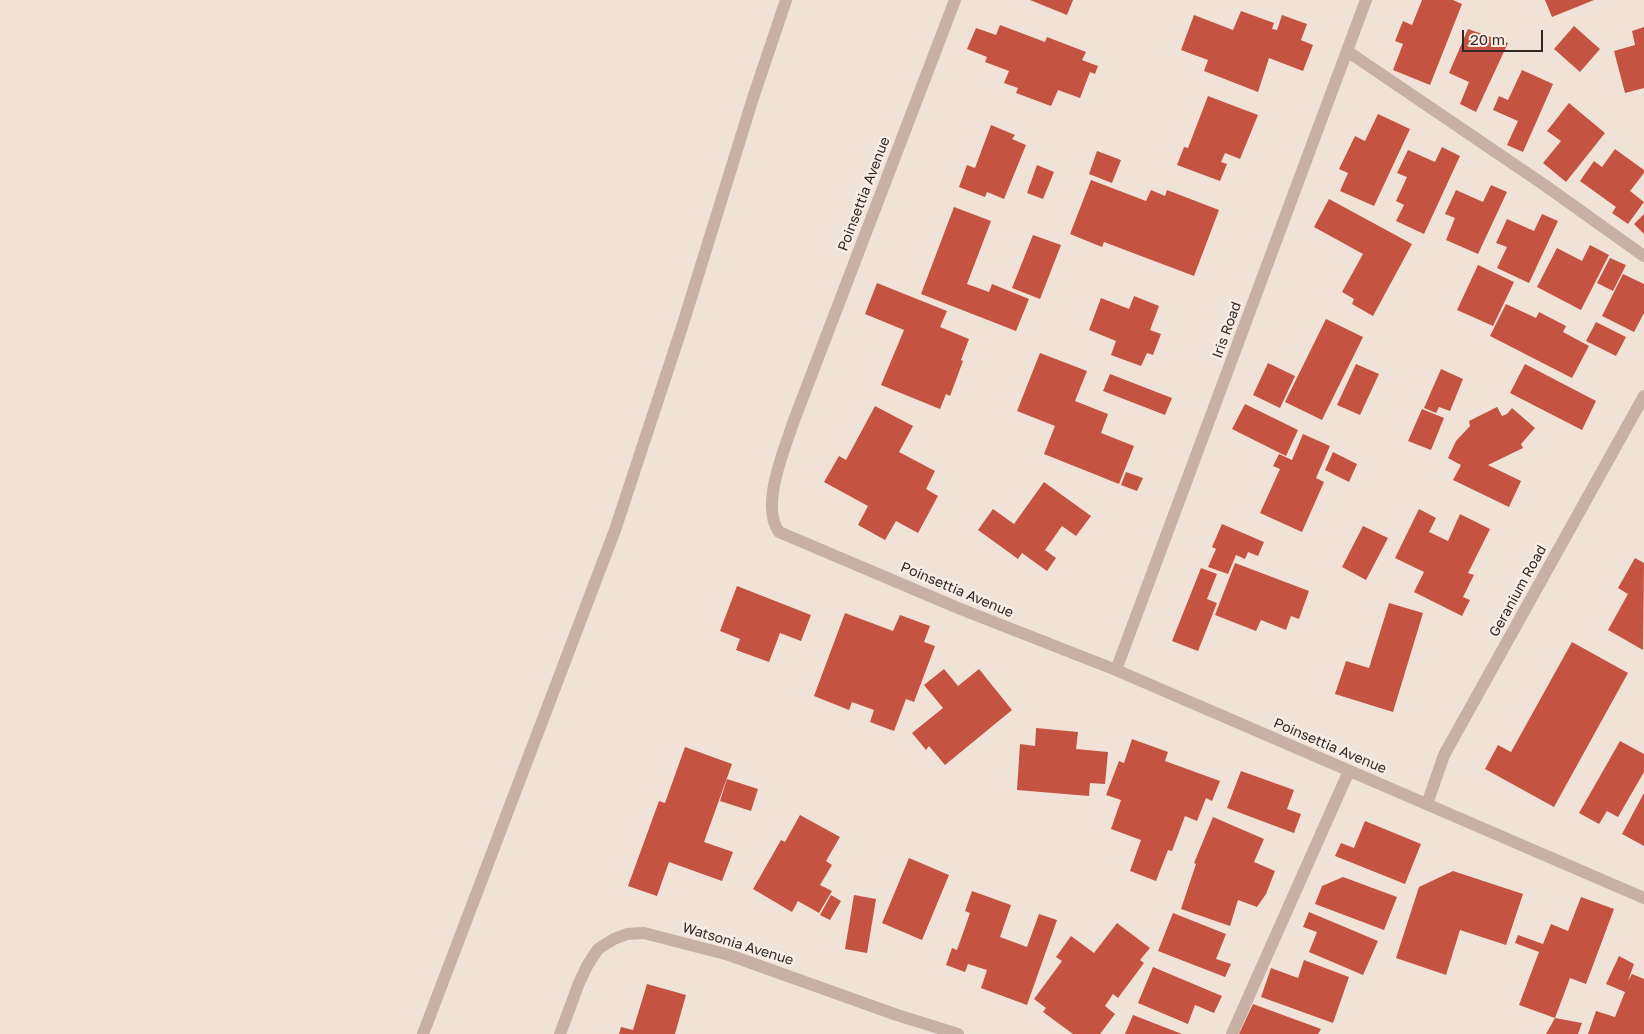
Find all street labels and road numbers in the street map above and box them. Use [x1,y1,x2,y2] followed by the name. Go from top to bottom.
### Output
[834,135,894,253] street label: Poinsettia Avenue
[1209,299,1245,361] street label: Iris Road
[1486,542,1550,640] street label: Geranium Road
[898,559,1016,621] street label: Poinsettia Avenue
[1271,715,1389,777] street label: Poinsettia Avenue
[680,919,796,969] street label: Watsonia Avenue

